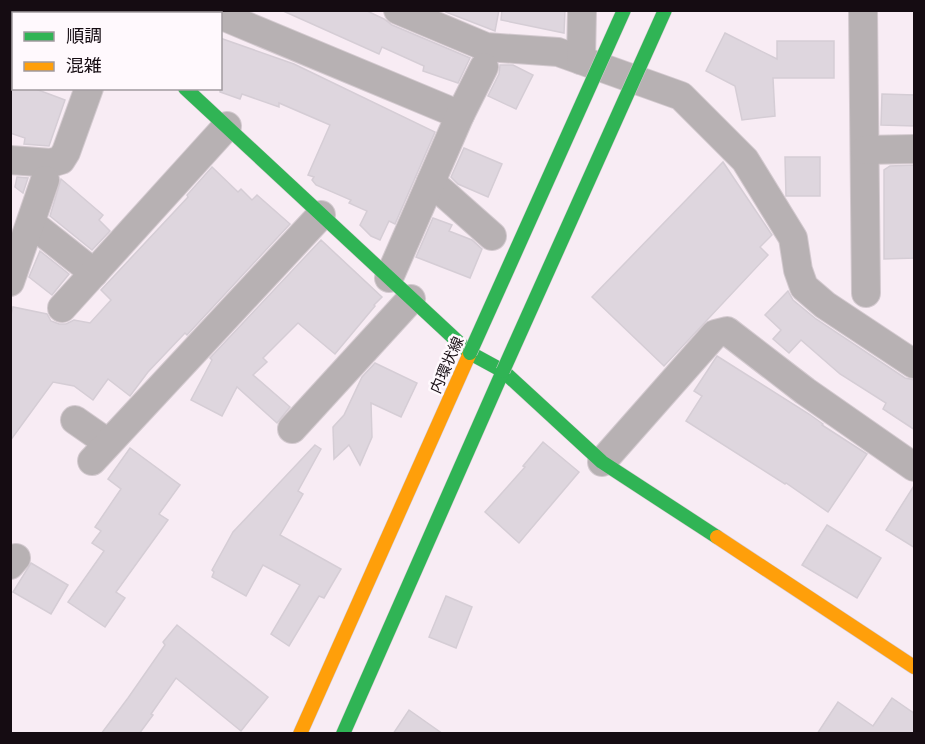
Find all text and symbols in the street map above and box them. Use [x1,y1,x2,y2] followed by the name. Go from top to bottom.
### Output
[12,12,222,90] legend
[66,25,102,46] text: 順調
[66,55,102,76] text: 混雑
[427,334,467,396] street label: 内環状線

